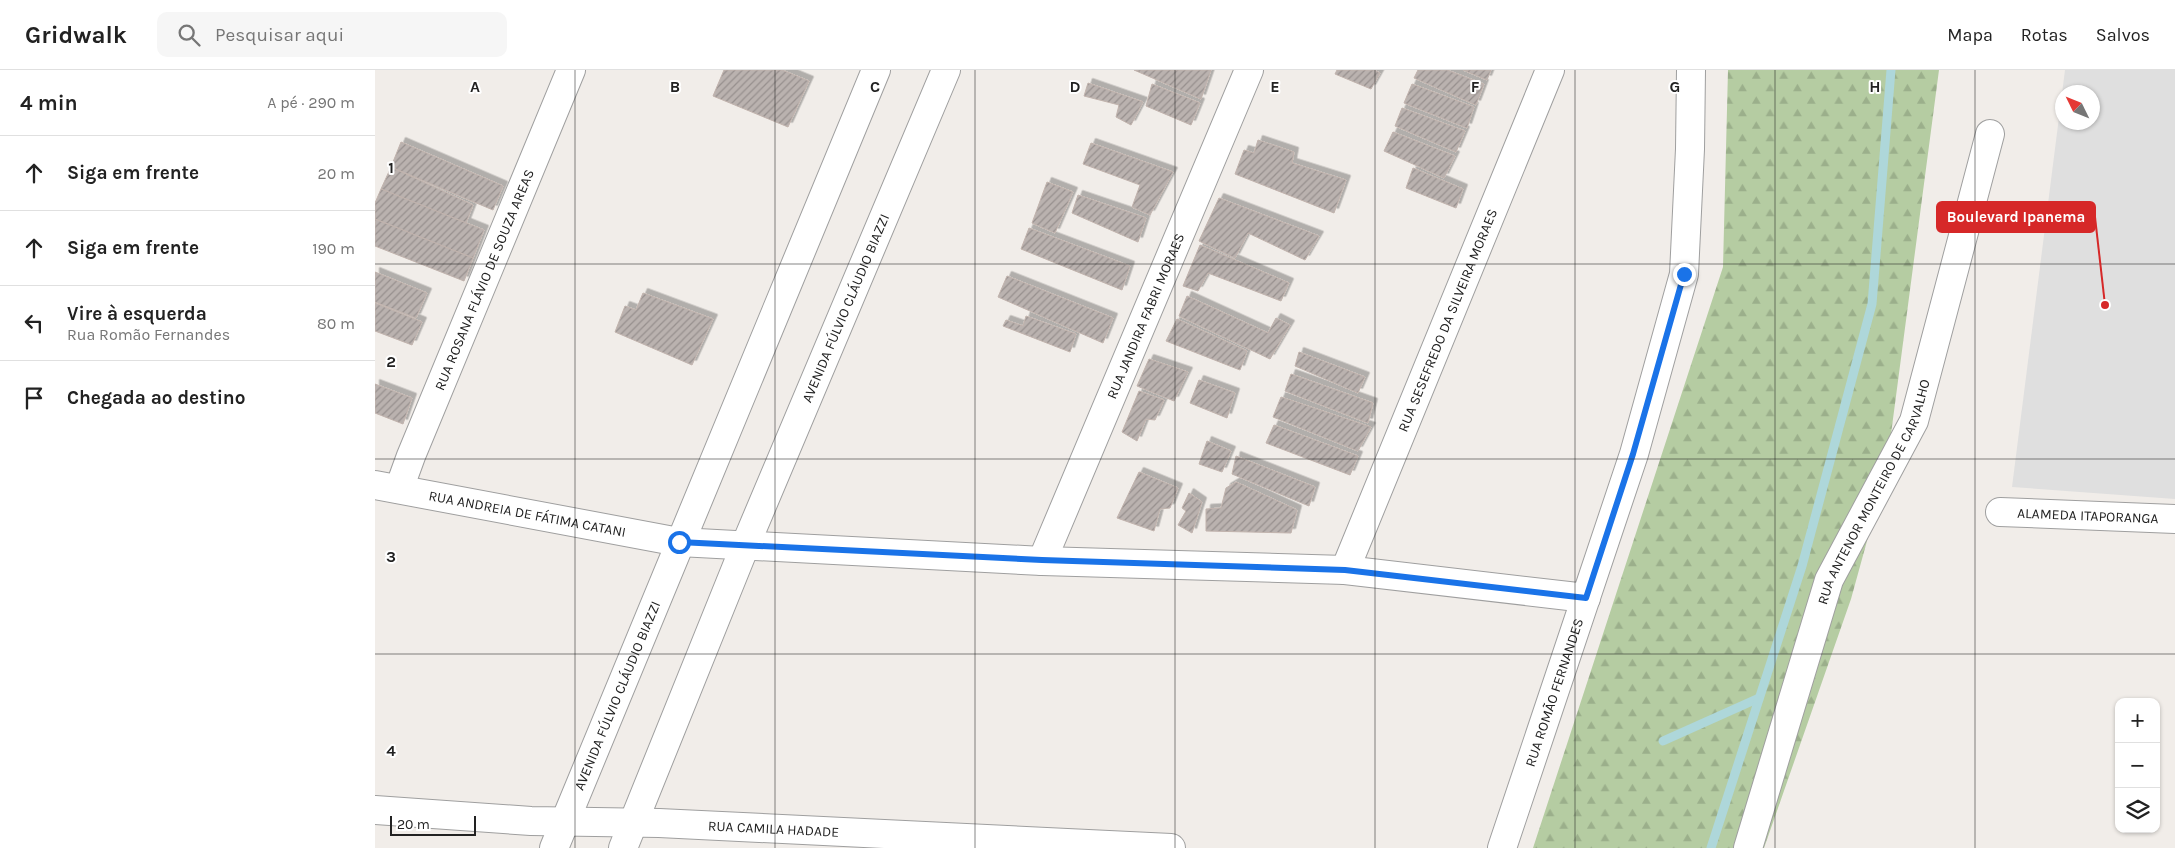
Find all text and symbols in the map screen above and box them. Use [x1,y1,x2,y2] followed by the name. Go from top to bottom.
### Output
[157,12,507,57] search box
[25,21,127,49] text: Gridwalk
[175,21,203,49] icon: search
[215,24,344,46] text: Pesquisar aqui
[1947,24,1993,46] text: Mapa
[2021,24,2068,46] text: Rotas
[2096,24,2150,46] text: Salvos
[470,77,480,96] text: A
[670,77,680,96] text: B
[870,77,880,96] text: C
[1070,77,1081,96] text: D
[1270,77,1280,96] text: E
[1471,77,1480,96] text: F
[1670,77,1680,96] text: G
[1869,77,1881,96] text: H
[2055,85,2100,130] north arrow
[20,91,78,115] text: 4 min
[267,93,355,112] text: A pé · 290 m
[388,158,394,177] text: 1
[20,159,48,187] icon: ahead
[67,162,199,184] text: Siga em frente
[317,164,355,183] text: 20 m
[431,167,538,393] street label: RUA ROSANA FLÁVIO DE SOUZA AREAS
[1937,202,2095,232] callout: Boulevard Ipanema
[1395,206,1501,434] street label: RUA SESEFREDO DA SILVEIRA MORAES
[1947,208,2085,226] text: Boulevard Ipanema
[799,211,893,405] street label: AVENIDA FÚLVIO CLÁUDIO BIAZZI
[1103,231,1188,402] street label: RUA JANDIRA FABRI MORAES
[20,234,48,262] icon: ahead
[67,237,199,259] text: Siga em frente
[312,239,355,258] text: 190 m
[1673,263,1696,286] route end
[67,303,207,325] text: Vire à esquerda
[20,309,48,337] icon: left
[317,314,355,333] text: 80 m
[67,325,230,344] text: Rua Romão Fernandes
[386,352,396,371] text: 2
[1814,377,1934,607] street label: RUA ANTENOR MONTEIRO DE CARVALHO
[20,384,48,412] icon: arrive
[67,387,245,409] text: Chegada ao destino
[427,487,627,541] street label: RUA ANDREIA DE FÁTIMA CATANI
[2017,505,2159,527] street label: ALAMEDA ITAPORANGA
[668,531,691,554] route start
[386,547,396,566] text: 3
[571,599,664,793] street label: AVENIDA FÚLVIO CLÁUDIO BIAZZI
[1522,616,1587,769] street label: RUA ROMÃO FERNANDES
[2115,698,2160,833] map controls
[2115,698,2160,743] button: +
[386,741,396,760] text: 4
[2115,743,2160,788] button: −
[2115,788,2160,833] button: layers
[390,813,476,836] scale bar
[397,816,430,833] text: 20 m
[707,817,839,841] street label: RUA CAMILA HADADE

